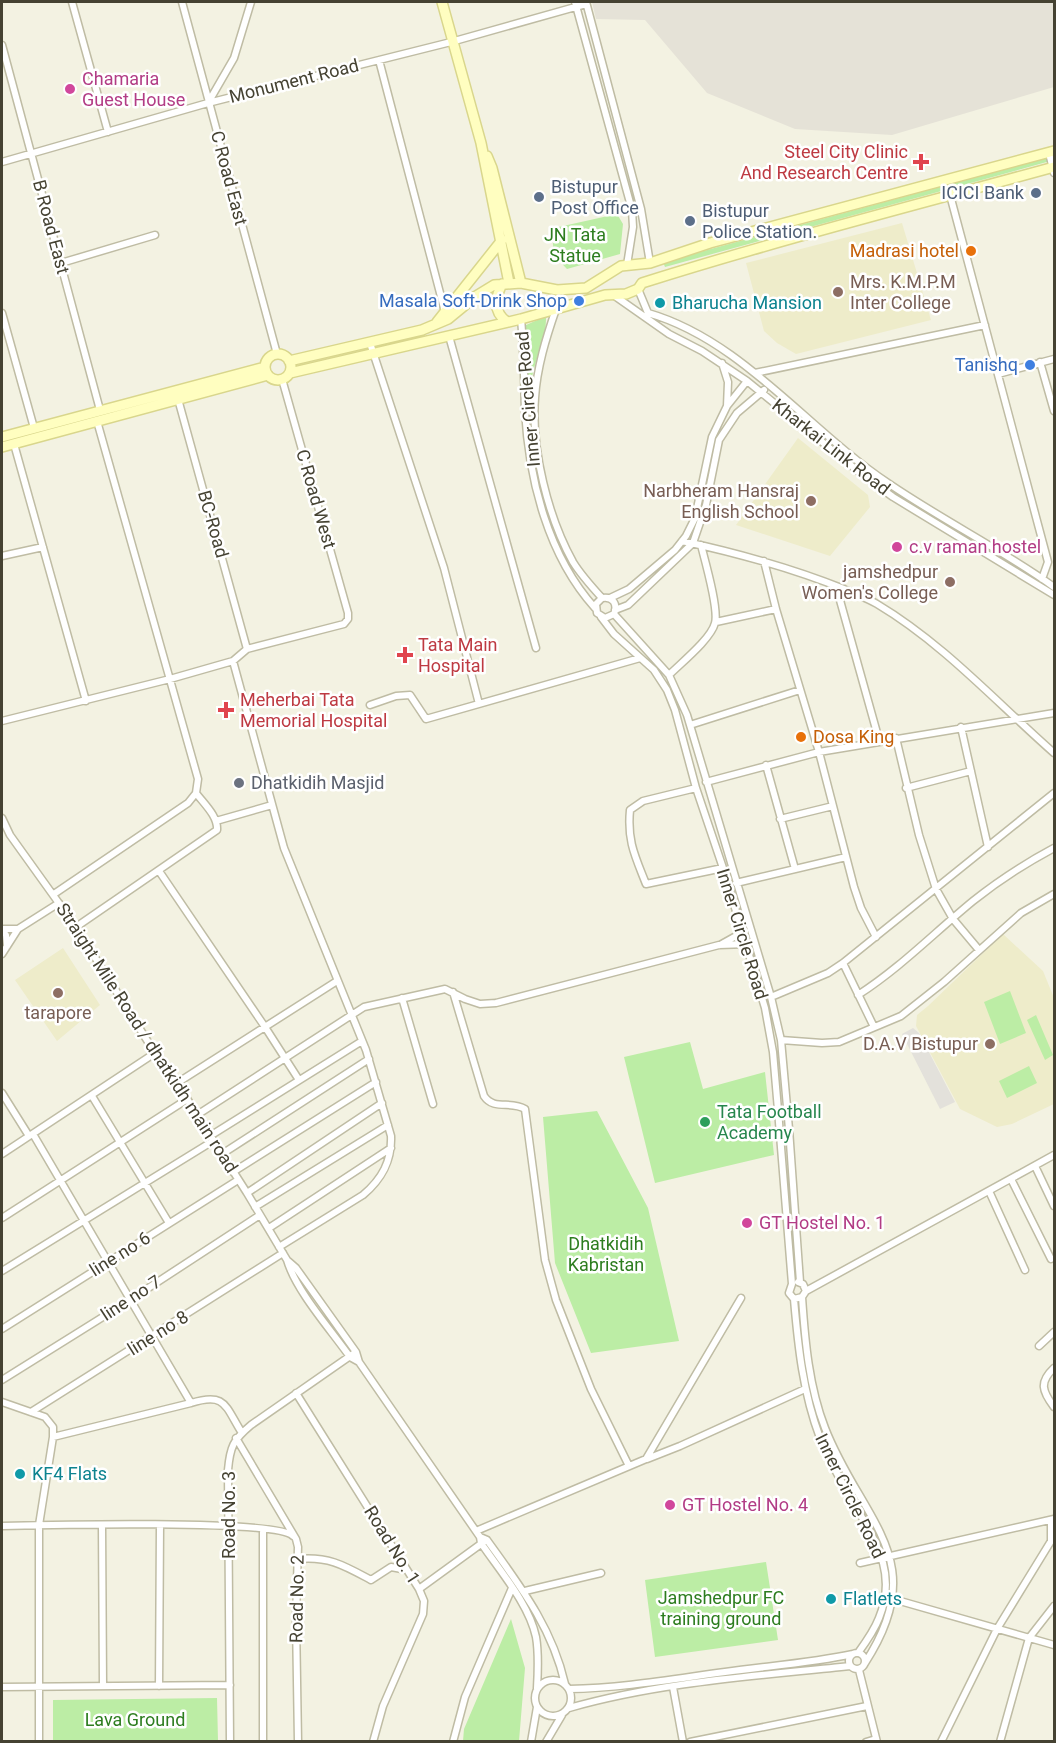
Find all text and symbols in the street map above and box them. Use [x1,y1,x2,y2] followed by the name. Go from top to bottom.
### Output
[227,54,361,107] street label: Monument Road
[82,68,185,110] place label: Chamaria Guest House
[63,82,77,96] marker: Chamaria Guest House
[207,128,252,228] street label: C Road East
[740,141,908,183] place label: Steel City Clinic And Research Centre
[912,153,930,171] marker: Steel City Clinic And Research Centre
[551,176,639,218] place label: Bistupur Post Office
[29,177,74,276] street label: B Road East
[941,182,1025,203] place label: ICICI Bank
[1029,186,1043,200] marker: ICICI Bank
[532,190,546,204] marker: Bistupur Post Office
[702,200,817,242] place label: Bistupur Police Station.
[683,214,697,228] marker: Bistupur Police Station.
[544,224,606,266] park label: JN Tata Statue
[850,240,959,261] place label: Madrasi hotel
[964,244,978,258] marker: Madrasi hotel
[850,271,956,313] place label: Mrs. K.M.P.M Inter College
[831,285,845,299] marker: Mrs. K.M.P.M Inter College
[379,290,567,311] place label: Masala Soft-Drink Shop
[672,292,822,313] place label: Bharucha Mansion
[572,294,586,308] marker: Masala Soft-Drink Shop
[653,296,667,310] marker: Bharucha Mansion
[511,330,544,468] street label: Inner Circle Road
[955,354,1018,375] place label: Tanishq
[1023,358,1037,372] marker: Tanishq
[768,394,894,499] street label: Kharkai Link Road
[292,447,341,551] street label: C Road West
[643,480,799,522] place label: Narbheram Hansraj English School
[194,488,233,560] street label: BC-Road
[804,494,818,508] marker: Narbheram Hansraj English School
[909,536,1041,557] place label: c.v raman hostel
[890,540,904,554] marker: c.v raman hostel
[802,561,938,603] place label: jamshedpur Women's College
[943,575,957,589] marker: jamshedpur Women's College
[418,634,498,676] place label: Tata Main Hospital
[396,646,414,664] marker: Tata Main Hospital
[240,689,387,731] place label: Meherbai Tata Memorial Hospital
[217,701,235,719] marker: Meherbai Tata Memorial Hospital
[813,726,894,747] place label: Dosa King
[794,730,808,744] marker: Dosa King
[251,772,384,793] place label: Dhatkidih Masjid
[232,776,246,790] marker: Dhatkidih Masjid
[713,866,772,1002] street label: Inner Circle Road
[52,899,243,1176] street label: Straight Mile Road / dhatkidh main road
[51,986,65,1000] marker: tarapore
[24,1002,92,1023] place label: tarapore
[863,1033,978,1054] place label: D.A.V Bistupur
[983,1037,997,1051] marker: D.A.V Bistupur
[717,1101,822,1143] place label: Tata Football Academy
[698,1115,712,1129] marker: Tata Football Academy
[759,1212,885,1233] place label: GT Hostel No. 1
[740,1216,754,1230] marker: GT Hostel No. 1
[86,1227,154,1280] street label: line no 6
[568,1233,644,1275] park label: Dhatkidih Kabristan
[97,1270,165,1325] street label: line no 7
[124,1306,192,1359] street label: line no 8
[811,1430,890,1562] street label: Inner Circle Road
[32,1463,107,1484] place label: KF4 Flats
[13,1467,27,1481] marker: KF4 Flats
[218,1471,239,1559] street label: Road No. 3
[682,1494,808,1515] place label: GT Hostel No. 4
[663,1498,677,1512] marker: GT Hostel No. 4
[360,1502,425,1588] street label: Road No. 1
[285,1555,308,1643] street label: Road No. 2
[658,1587,784,1629] park label: Jamshedpur FC training ground
[843,1588,902,1609] place label: Flatlets
[824,1592,838,1606] marker: Flatlets
[85,1709,185,1730] park label: Lava Ground

